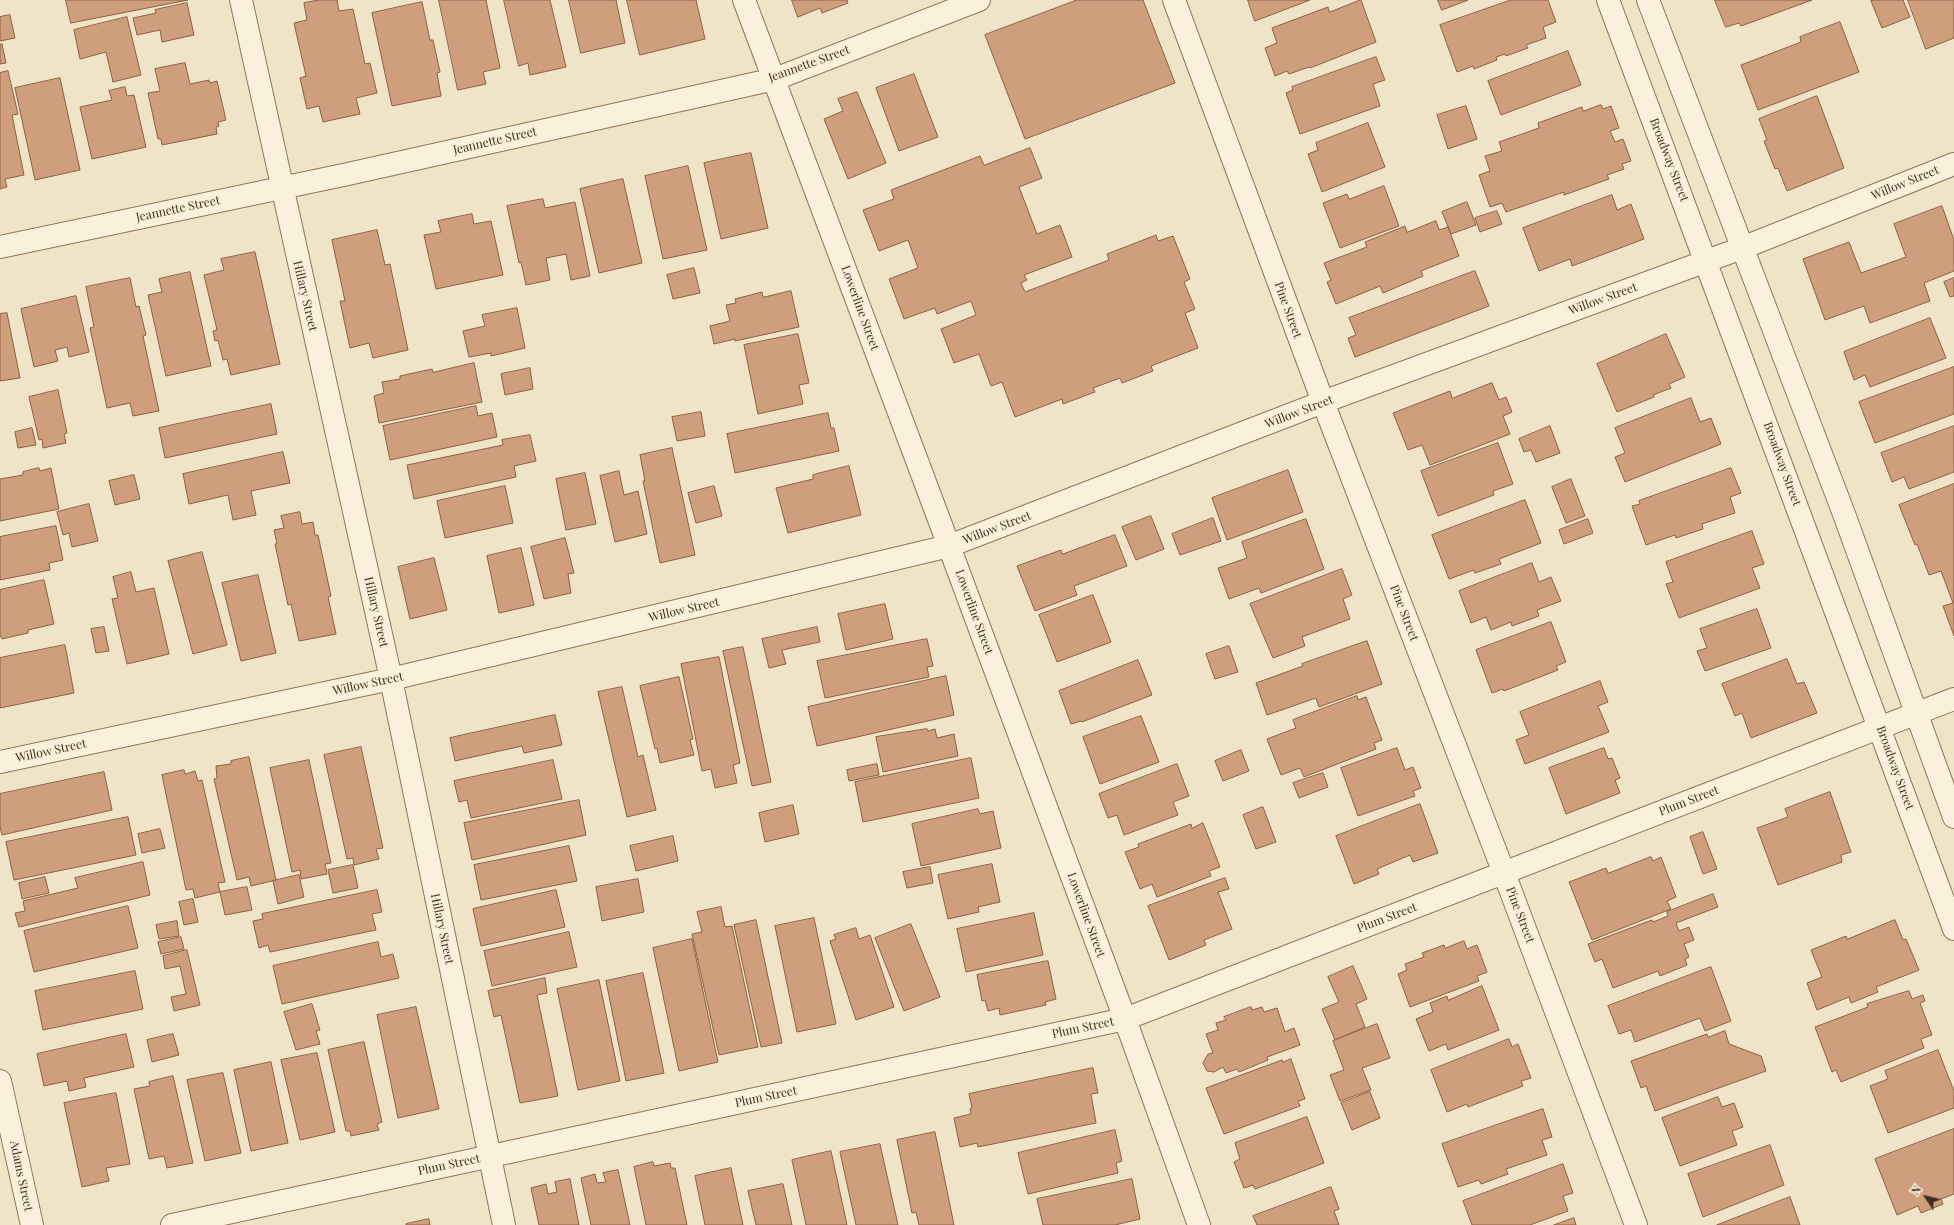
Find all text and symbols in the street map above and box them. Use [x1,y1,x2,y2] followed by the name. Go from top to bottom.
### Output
[766,43,852,85] street label: Jeannette Street
[1646,116,1692,204] street label: Broadway Street
[452,124,538,158] street label: Jeannette Street
[1869,163,1941,203] street label: Willow Street
[135,193,221,225] street label: Jeannette Street
[290,259,320,333] street label: Hillary Street
[838,264,882,352] street label: Lowerline Street
[1271,280,1305,340] street label: Pine Street
[1567,280,1639,318] street label: Willow Street
[1263,392,1335,432] street label: Willow Street
[1760,420,1804,508] street label: Broadway Street
[961,508,1033,548] street label: Willow Street
[952,568,996,656] street label: Lowerline Street
[361,575,391,649] street label: Hillary Street
[1387,583,1421,643] street label: Pine Street
[647,595,721,625] street label: Willow Street
[331,669,405,699] street label: Willow Street
[1873,724,1917,812] street label: Broadway Street
[14,736,88,766] street label: Willow Street
[1657,783,1721,819] street label: Plum Street
[1064,871,1108,959] street label: Lowerline Street
[1503,885,1537,945] street label: Pine Street
[427,892,457,966] street label: Hillary Street
[1355,900,1419,936] street label: Plum Street
[1051,1014,1115,1042] street label: Plum Street
[734,1083,798,1111] street label: Plum Street
[6,1139,36,1213] street label: Adams Street
[417,1151,481,1179] street label: Plum Street
[1906,1177,1946,1217] north arrow
[1907,1182,1924,1197] text: N

